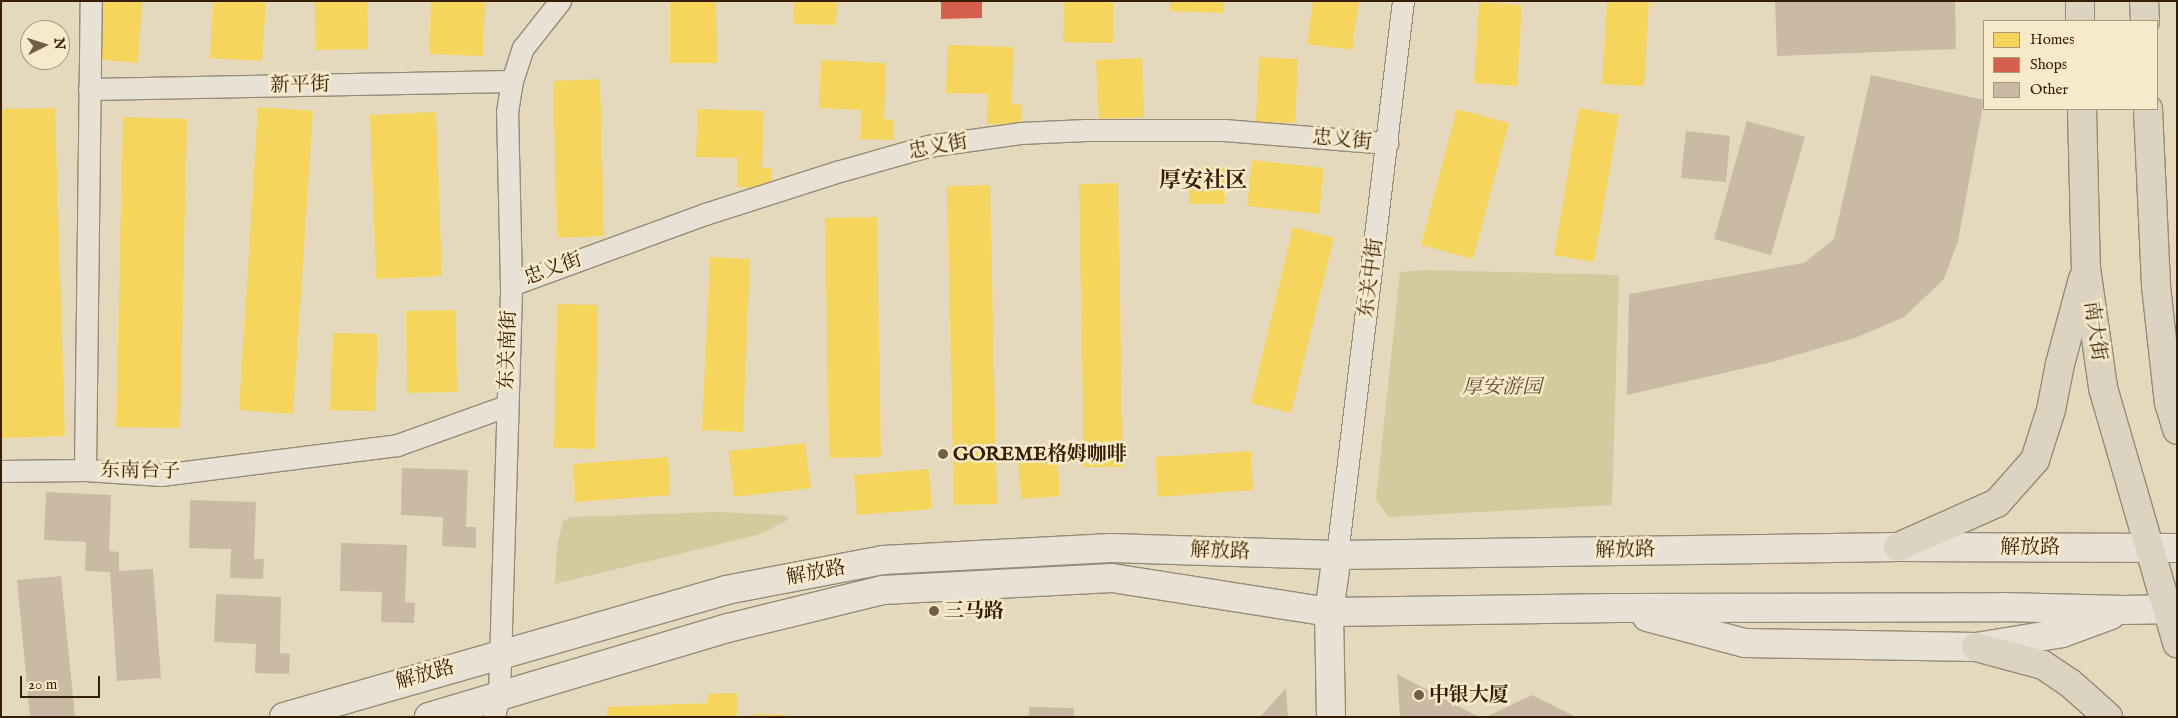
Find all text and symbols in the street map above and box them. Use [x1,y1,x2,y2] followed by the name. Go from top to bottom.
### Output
[20,20,70,70] north arrow
[1983,20,2158,110] legend
[2030,30,2074,49] text: Homes
[49,37,68,51] text: N
[2030,55,2067,74] text: Shops
[270,72,330,98] street label: 新平街
[2030,80,2068,99] text: Other
[1311,125,1373,155] street label: 忠义街
[906,129,970,165] street label: 忠义街
[1159,169,1247,195] district label: 厚安社区
[1354,237,1388,319] street label: 东关中街
[521,247,585,291] street label: 忠义街
[2079,300,2111,362] street label: 南大街
[495,310,521,390] street label: 东关南街
[1462,375,1542,399] park label: 厚安游园
[953,442,1127,466] place label: GOREME格姆咖啡
[937,448,949,460] marker: GOREME格姆咖啡
[100,458,180,484] street label: 东南台子
[2000,535,2060,559] street label: 解放路
[1595,537,1655,563] street label: 解放路
[1190,538,1250,564] street label: 解放路
[784,555,848,591] street label: 解放路
[944,599,1004,623] place label: 三马路
[928,605,940,617] marker: 三马路
[393,655,457,695] street label: 解放路
[22,666,102,698] scale bar
[28,675,57,694] text: 20 m
[1429,683,1509,707] place label: 中银大厦
[1413,689,1425,701] marker: 中银大厦

